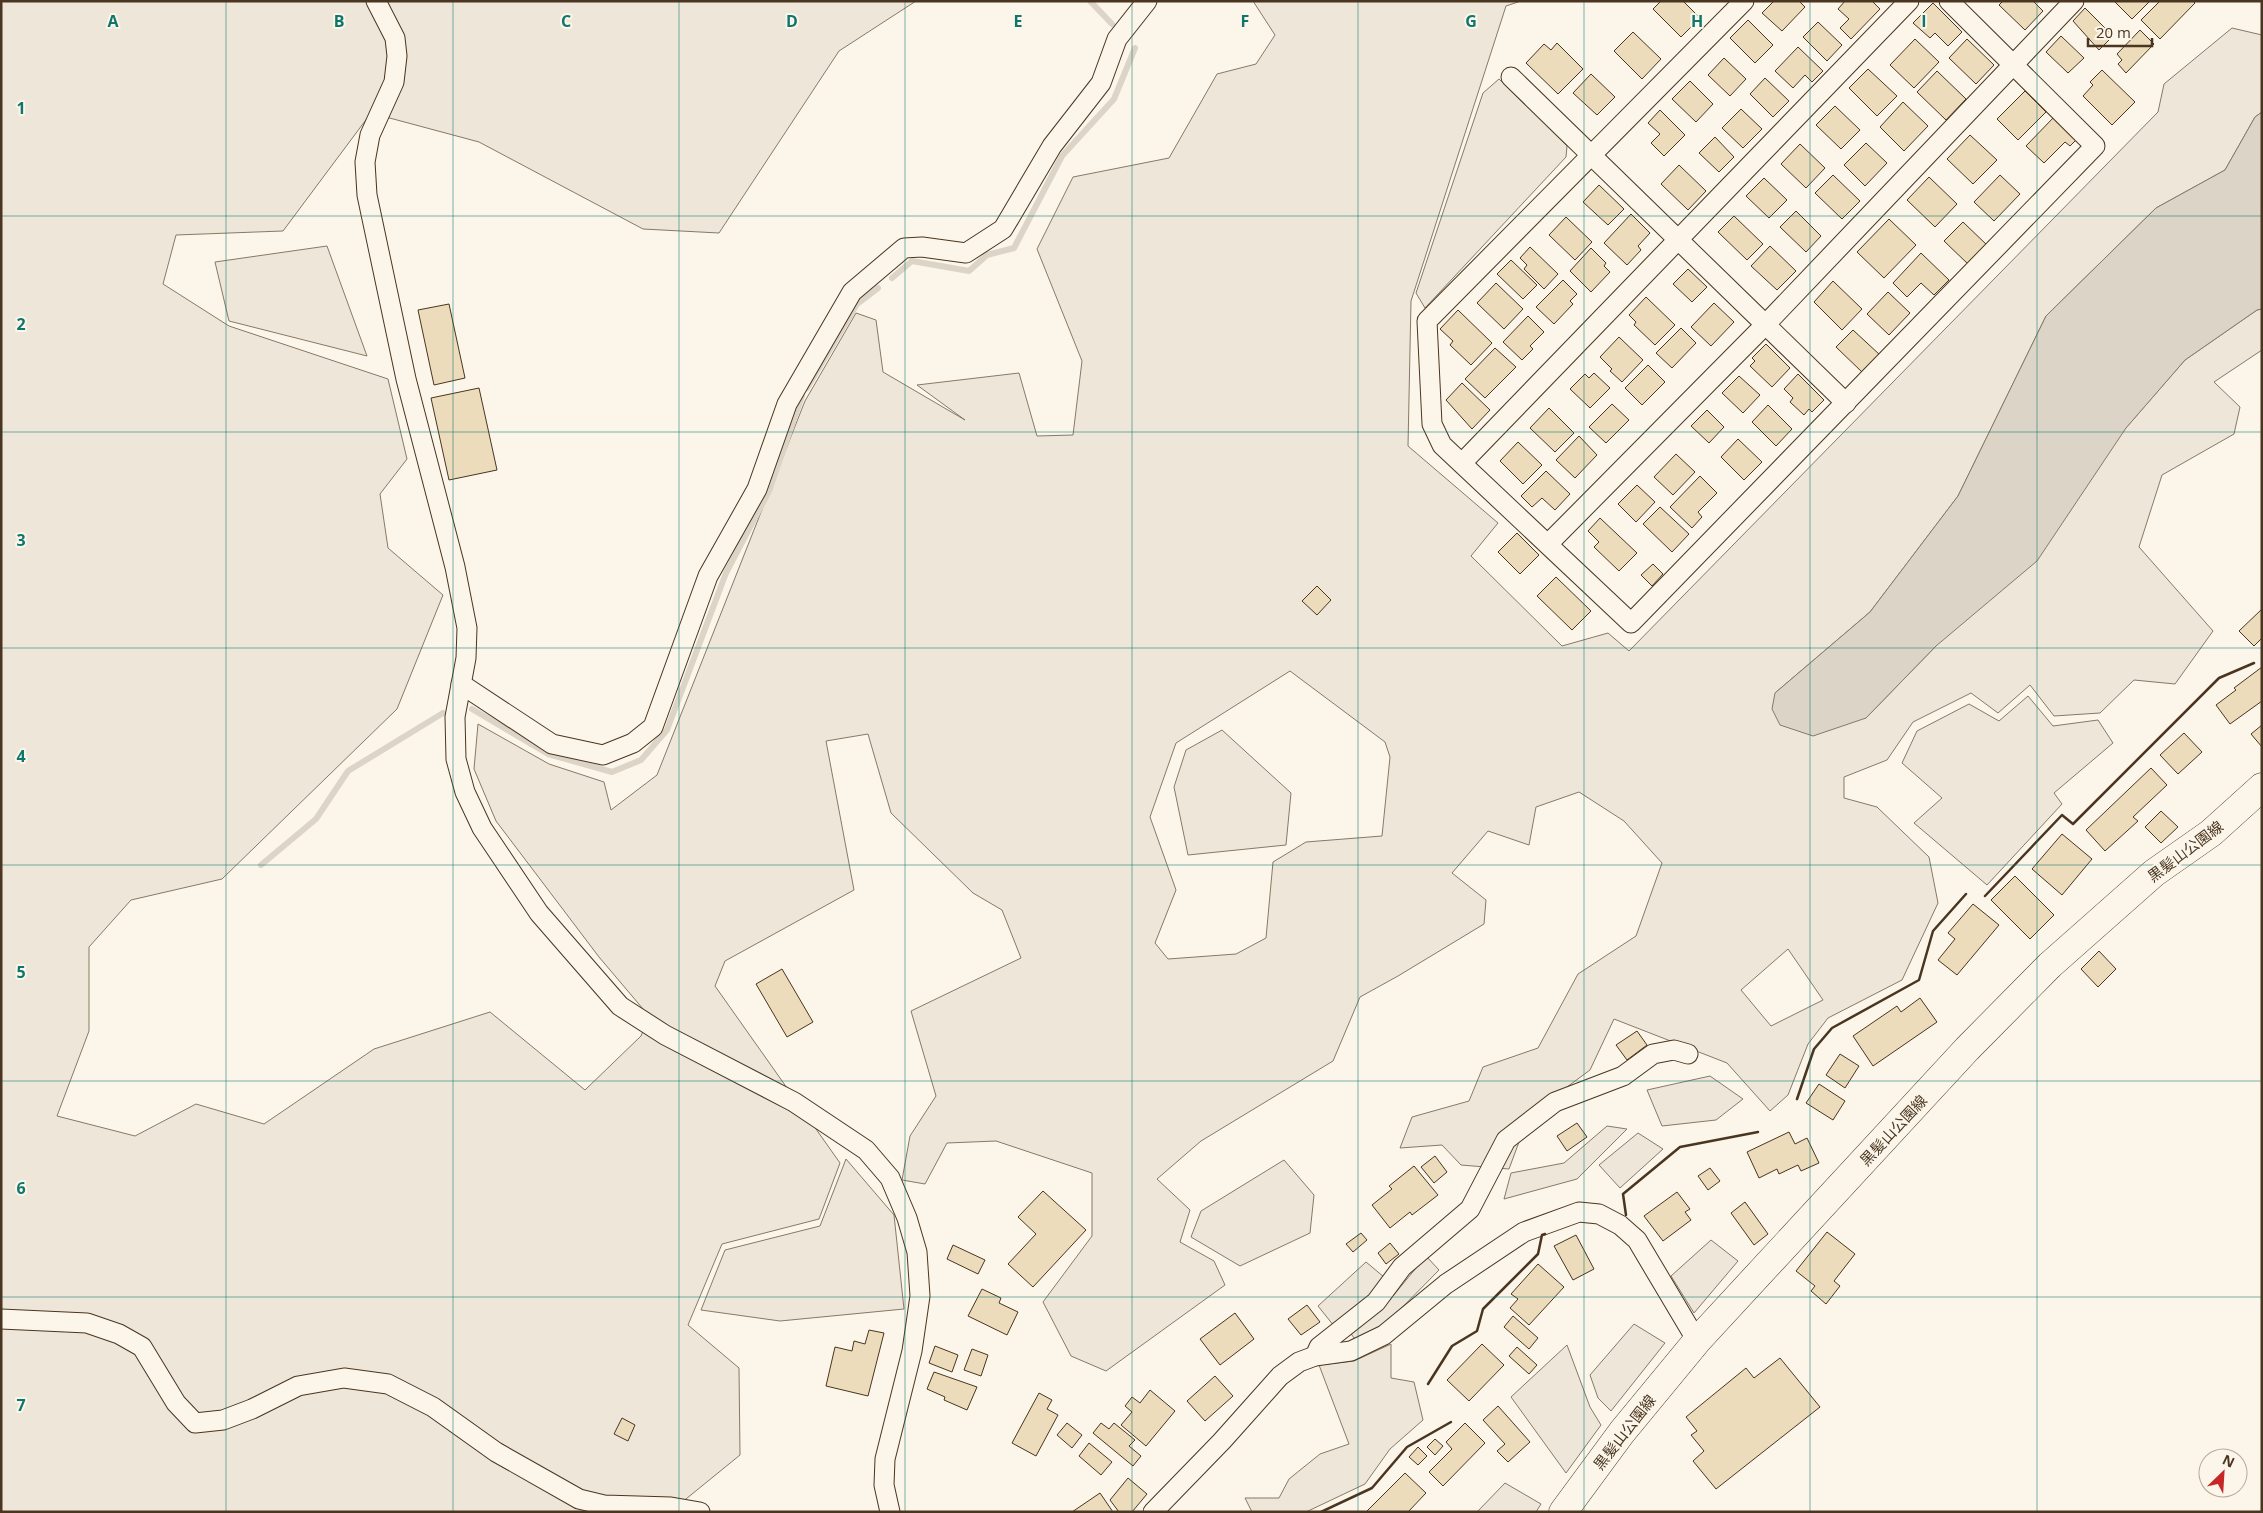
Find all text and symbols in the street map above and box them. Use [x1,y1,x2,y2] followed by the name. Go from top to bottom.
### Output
[107,10,119,32] text: A
[334,10,344,32] text: B
[561,10,571,32] text: C
[786,10,798,32] text: D
[1014,10,1023,32] text: E
[1241,10,1249,32] text: F
[1465,10,1477,32] text: G
[1691,10,1703,32] text: H
[1921,10,1927,32] text: I
[2088,15,2152,47] scale bar
[2096,22,2131,42] text: 20 m
[16,97,26,119] text: 1
[16,313,26,335] text: 2
[16,529,26,551] text: 3
[16,745,26,767] text: 4
[2143,816,2227,886] street label: 黒髪山公園線
[16,961,26,983] text: 5
[1855,1090,1931,1170] street label: 黒髪山公園線
[16,1177,26,1199] text: 6
[1588,1390,1660,1474] street label: 黒髪山公園線
[16,1394,26,1416] text: 7
[2198,1448,2248,1498] north arrow
[2220,1450,2238,1472] text: N

